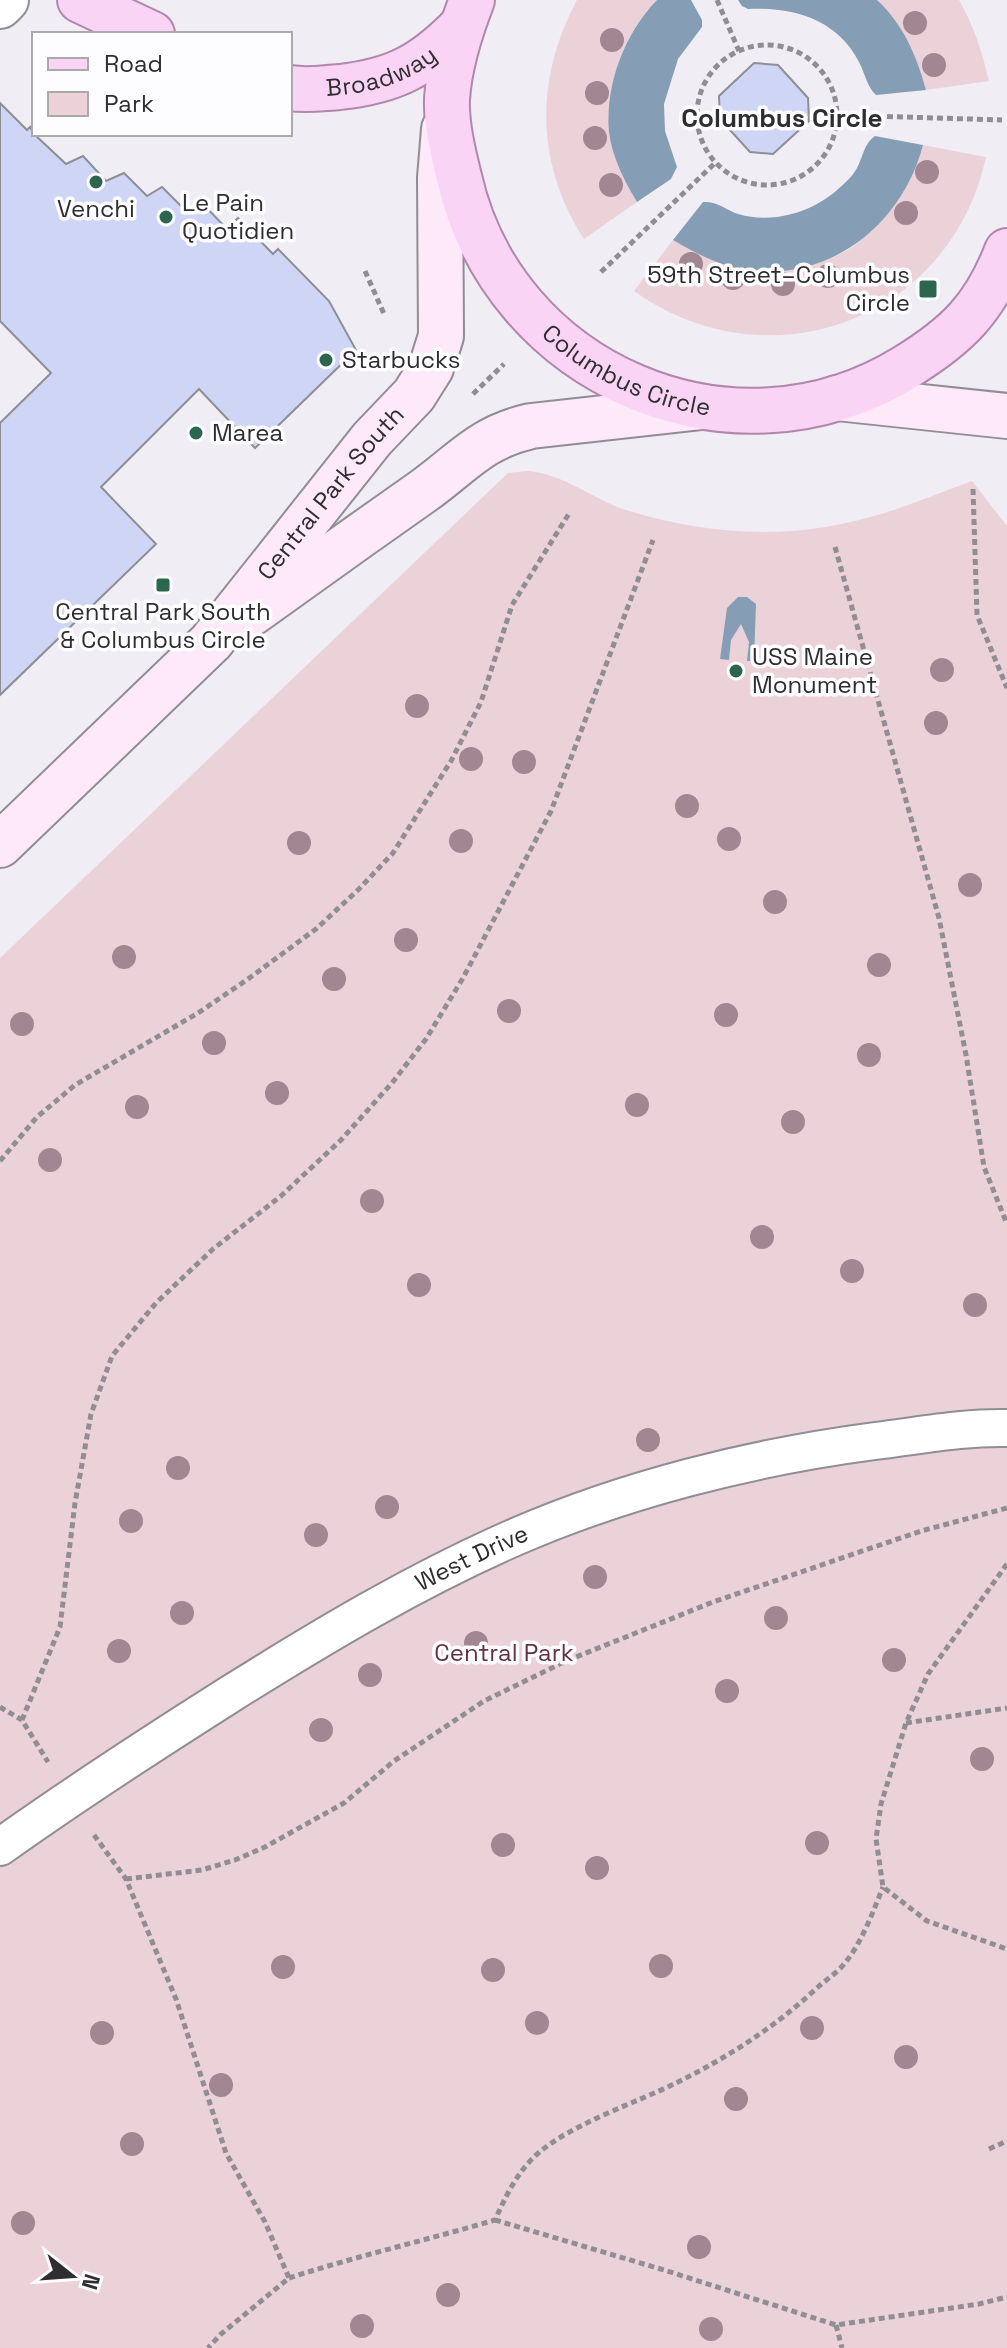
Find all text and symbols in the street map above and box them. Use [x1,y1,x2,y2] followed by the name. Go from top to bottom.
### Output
[32,32,292,136] legend
[325,39,443,103] street label: Broadway
[104,48,163,79] text: Road
[104,88,154,119] text: Park
[681,101,883,135] district label: Columbus Circle
[87,173,105,191] marker: Venchi
[182,187,294,246] place label: Le Pain Quotidien
[57,193,135,224] place label: Venchi
[157,208,175,226] marker: Le Pain Quotidien
[647,259,910,318] place label: 59th Street–Columbus Circle
[917,278,939,300] marker: 59th Street–Columbus Circle
[536,317,713,423] street label: Columbus Circle
[342,344,460,375] place label: Starbucks
[317,351,335,369] marker: Starbucks
[250,399,410,586] street label: Central Park South
[212,417,283,448] place label: Marea
[187,424,205,442] marker: Marea
[154,576,172,594] marker: Central Park South & Columbus Circle
[55,596,271,655] place label: Central Park South & Columbus Circle
[752,641,877,700] place label: USS Maine Monument
[727,662,745,680] marker: USS Maine Monument
[410,1517,533,1598] street label: West Drive
[434,1637,574,1668] park label: Central Park
[32,2236,112,2316] north arrow
[76,2271,107,2293] text: N

